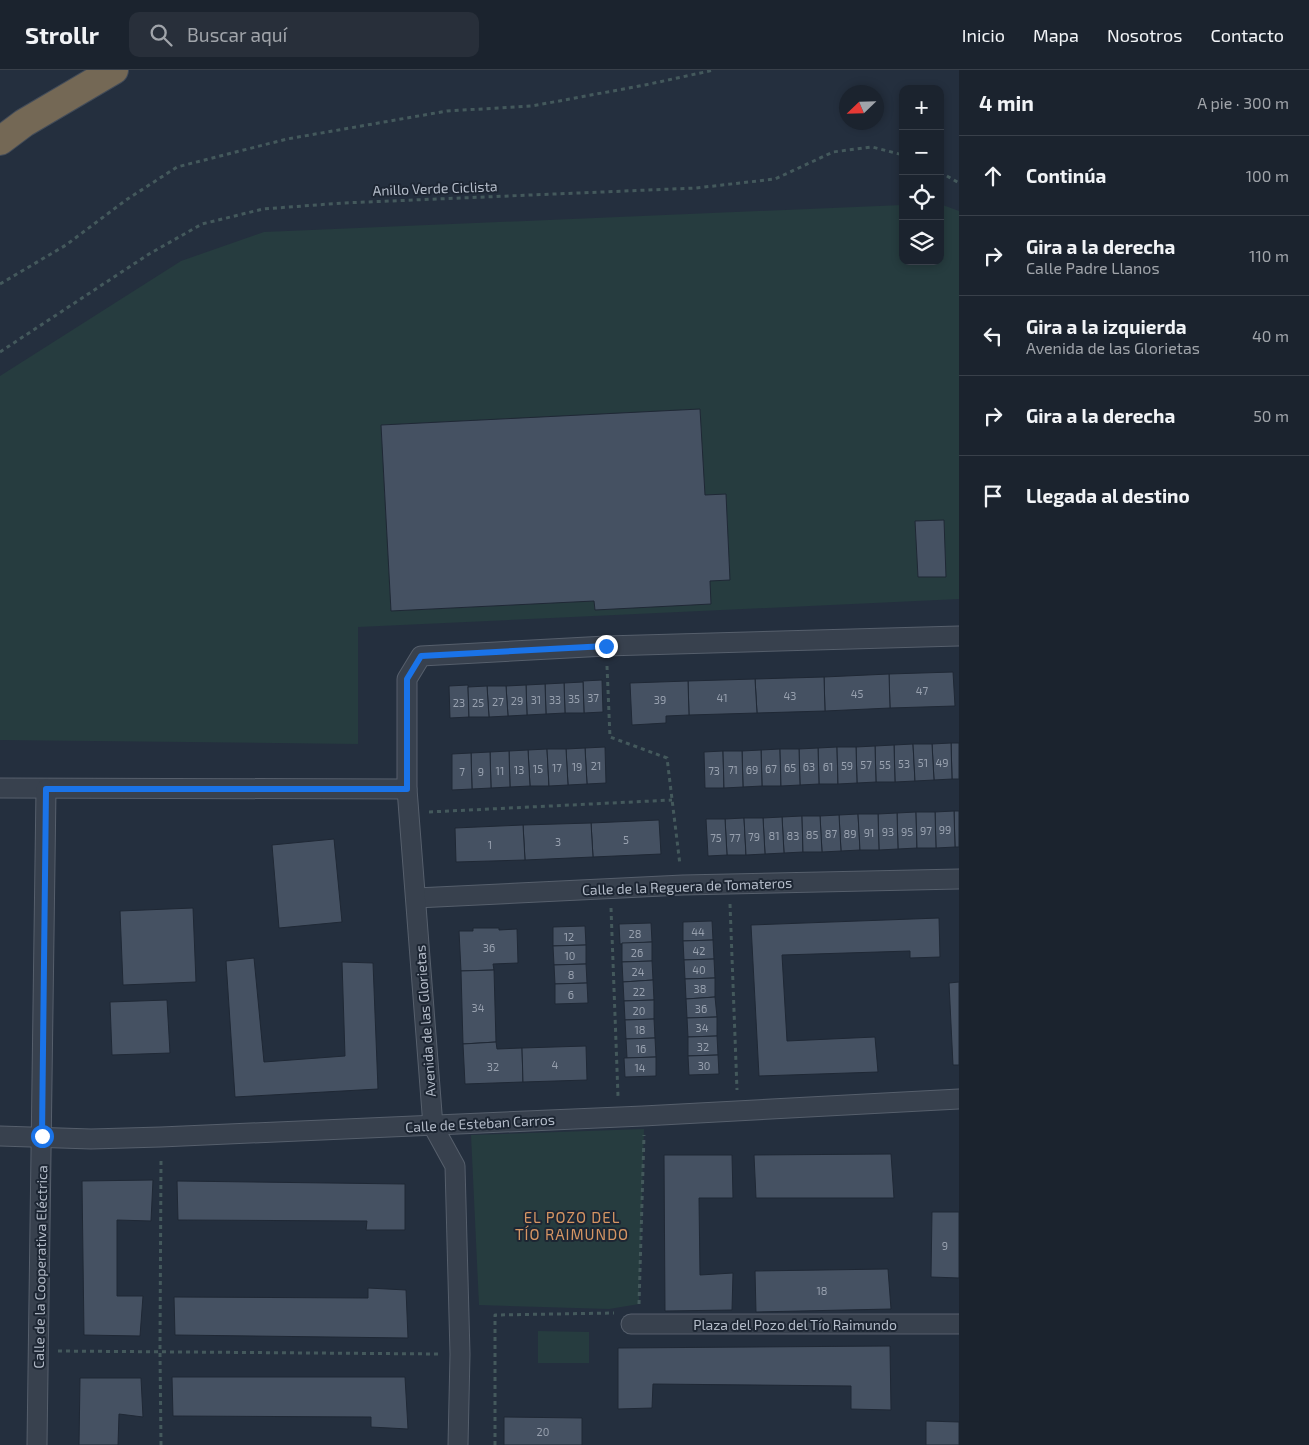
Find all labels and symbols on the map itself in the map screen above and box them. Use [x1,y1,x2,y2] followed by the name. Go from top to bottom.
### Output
[839,85,884,130] north arrow
[372,177,498,199] street label: Anillo Verde Ciclista
[595,635,618,658] route end
[916,684,929,697] house number: 47
[851,687,863,700] house number: 45
[784,689,796,702] house number: 43
[587,691,599,704] house number: 37
[716,691,728,704] house number: 41
[568,692,580,705] house number: 35
[531,693,541,706] house number: 31
[549,693,561,706] house number: 33
[654,693,666,706] house number: 39
[511,694,523,707] house number: 29
[492,695,504,708] house number: 27
[453,696,465,709] house number: 23
[472,696,484,709] house number: 25
[918,756,928,769] house number: 51
[935,756,949,769] house number: 49
[898,757,910,770] house number: 53
[860,758,872,771] house number: 57
[879,758,891,771] house number: 55
[591,759,601,772] house number: 21
[841,759,853,772] house number: 59
[572,760,582,773] house number: 19
[803,760,815,773] house number: 63
[823,760,833,773] house number: 61
[552,761,562,774] house number: 17
[784,761,796,774] house number: 65
[533,762,543,775] house number: 15
[765,762,777,775] house number: 67
[514,763,524,776] house number: 13
[728,763,738,776] house number: 71
[746,763,758,776] house number: 69
[496,764,504,777] house number: 11
[708,764,720,777] house number: 73
[459,765,465,778] house number: 7
[478,765,484,778] house number: 9
[939,823,951,836] house number: 99
[920,824,932,837] house number: 97
[882,825,894,838] house number: 93
[901,825,913,838] house number: 95
[864,826,874,839] house number: 91
[825,827,838,840] house number: 87
[844,827,856,840] house number: 89
[806,828,818,841] house number: 85
[768,829,780,842] house number: 81
[787,829,799,842] house number: 83
[748,830,760,843] house number: 79
[710,831,722,844] house number: 75
[729,831,741,844] house number: 77
[623,833,629,846] house number: 5
[555,835,561,848] house number: 3
[488,838,492,851] house number: 1
[582,874,792,898] street label: Calle de la Reguera de Tomateros
[691,925,705,938] house number: 44
[629,927,641,940] house number: 28
[564,930,574,943] house number: 12
[483,941,495,954] house number: 36
[693,944,705,957] house number: 42
[411,945,439,1097] street label: Avenida de las Glorietas
[631,946,643,959] house number: 26
[564,949,576,962] house number: 10
[692,963,706,976] house number: 40
[632,965,645,978] house number: 24
[568,968,574,981] house number: 8
[694,982,706,995] house number: 38
[633,985,645,998] house number: 22
[568,988,574,1001] house number: 6
[472,1001,485,1014] house number: 34
[695,1002,707,1015] house number: 36
[633,1004,645,1017] house number: 20
[696,1021,709,1034] house number: 34
[634,1023,646,1036] house number: 18
[697,1040,709,1053] house number: 32
[636,1042,646,1055] house number: 16
[552,1058,559,1071] house number: 4
[698,1059,710,1072] house number: 30
[487,1060,499,1073] house number: 32
[634,1061,646,1074] house number: 14
[405,1111,555,1135] street label: Calle de Esteban Carros
[31,1125,54,1148] route start
[30,1165,50,1369] street label: Calle de la Cooperativa Eléctrica
[515,1208,629,1243] district label: EL POZO DEL TÍO RAIMUNDO
[942,1239,948,1252] house number: 9
[816,1284,828,1297] house number: 18
[693,1316,897,1333] street label: Plaza del Pozo del Tío Raimundo
[537,1425,549,1438] house number: 20

